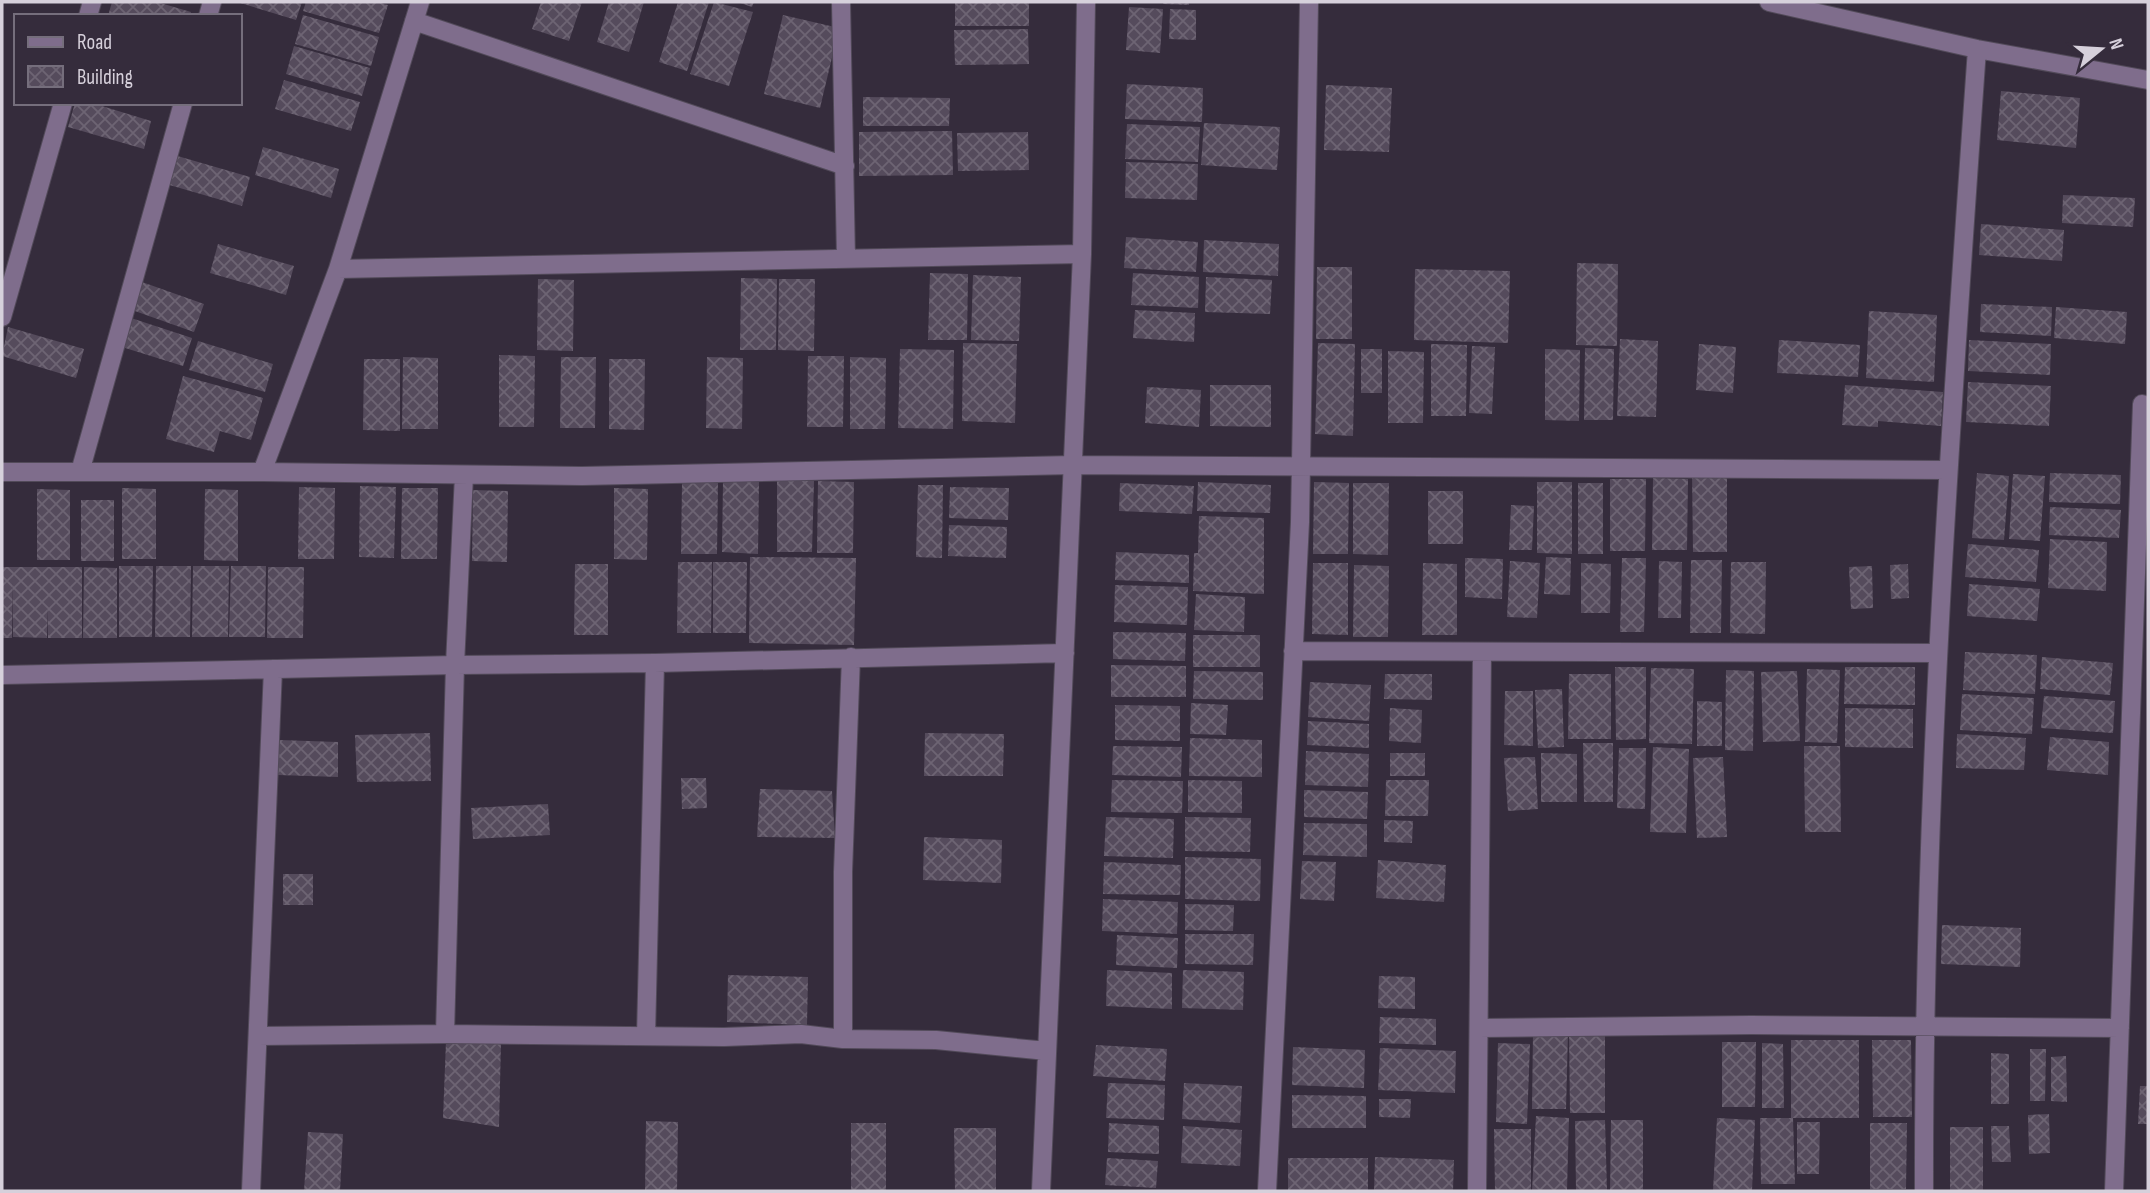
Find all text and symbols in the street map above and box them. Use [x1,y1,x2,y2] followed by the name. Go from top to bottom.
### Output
[14,14,242,105] legend
[2066,14,2136,84] north arrow
[77,30,112,55] text: Road
[2103,36,2128,53] text: N
[77,65,133,90] text: Building

